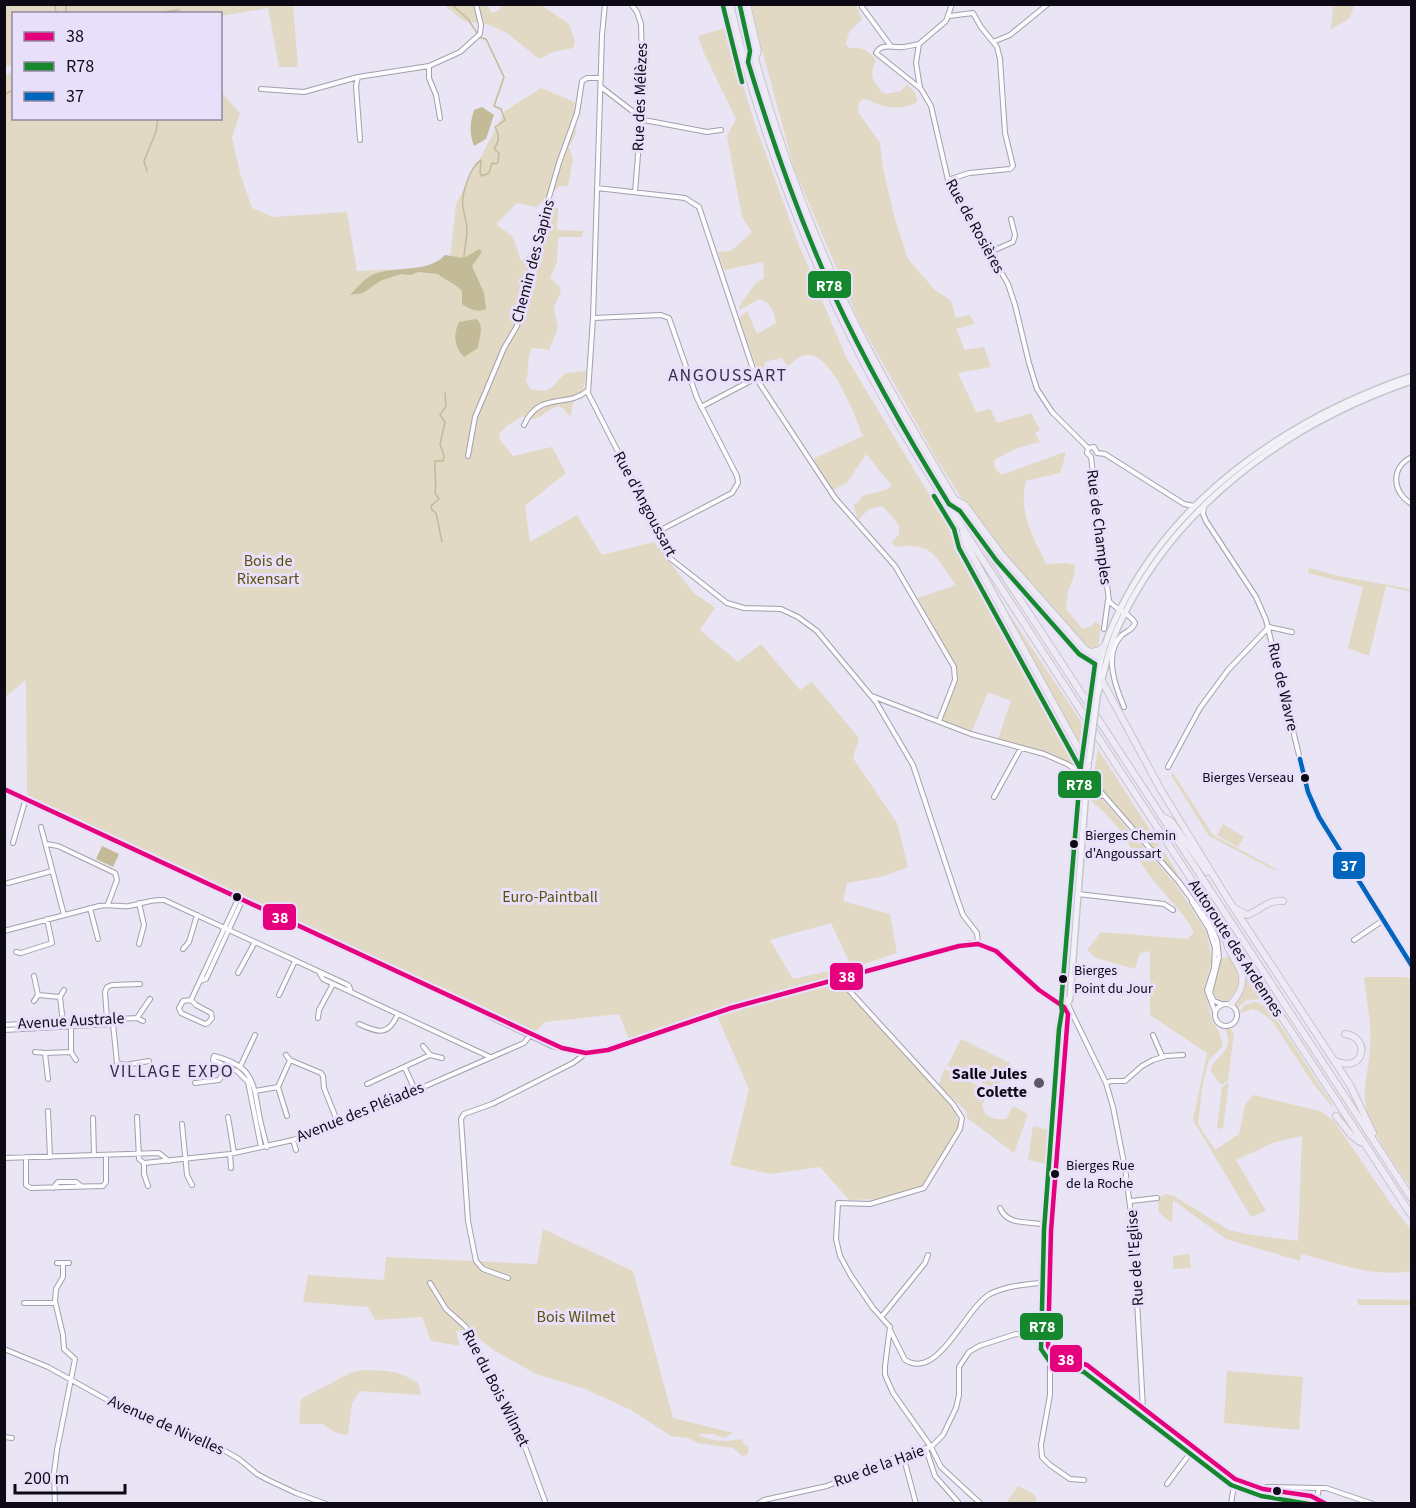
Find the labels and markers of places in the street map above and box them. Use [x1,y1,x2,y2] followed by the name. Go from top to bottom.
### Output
[1202,768,1294,788] place label: Bierges Verseau
[1299,772,1311,784] marker: Bierges Verseau
[1085,826,1176,864] place label: Bierges Chemin d'Angoussart
[1068,838,1080,850] marker: Bierges Chemin d'Angoussart
[231,891,243,903] unlabelled marker
[1074,961,1153,999] place label: Bierges Point du Jour
[1057,973,1069,985] marker: Bierges Point du Jour
[952,1063,1027,1103] place label: Salle Jules Colette
[1032,1076,1046,1090] marker: Salle Jules Colette
[1066,1156,1134,1194] place label: Bierges Rue de la Roche
[1049,1168,1061,1180] marker: Bierges Rue de la Roche
[1271,1485,1283,1497] unlabelled marker

